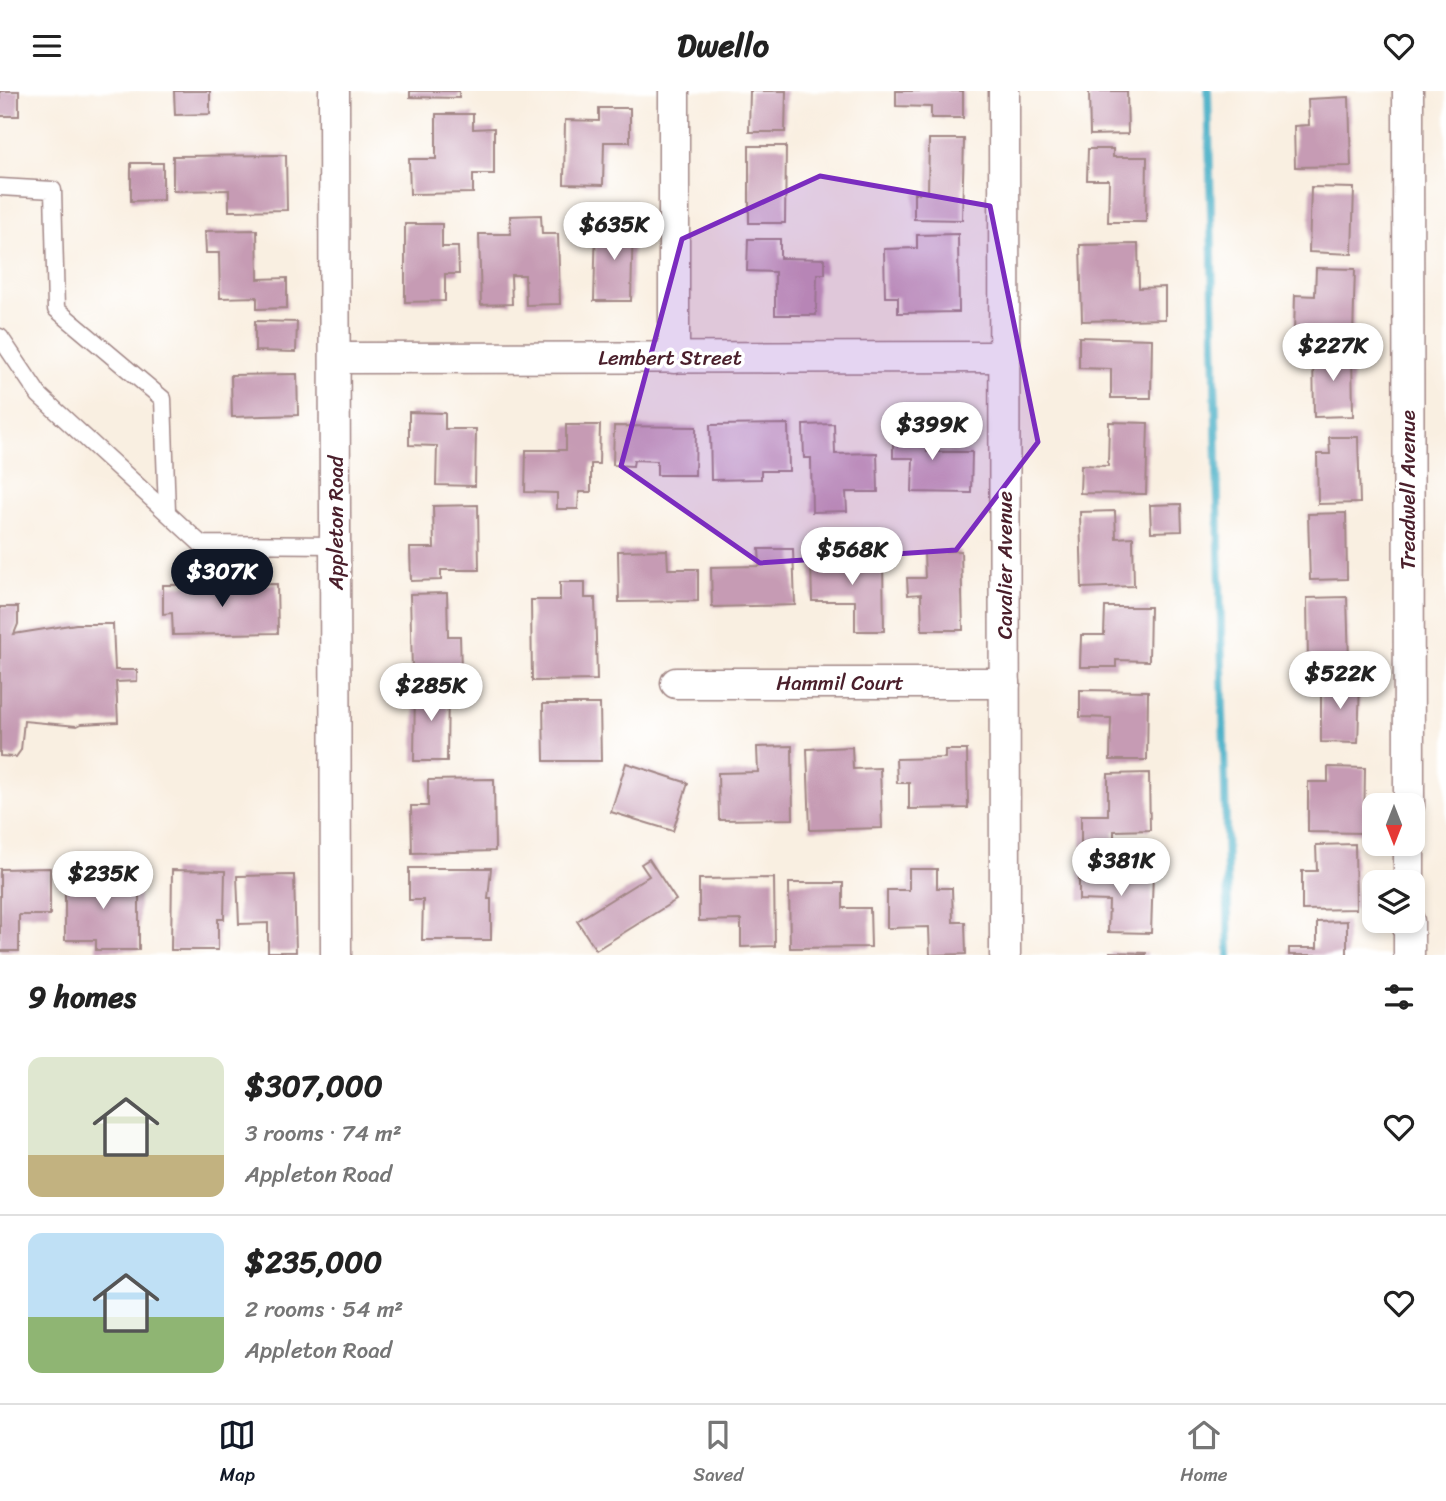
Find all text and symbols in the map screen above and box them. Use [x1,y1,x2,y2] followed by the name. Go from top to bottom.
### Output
[677,17,769,74] text: Dwello
[28,27,66,65] icon: menu
[1380,27,1418,65] icon: heart
[565,202,663,262] pin: $635K
[579,204,649,245] text: $635K
[1284,323,1382,383] pin: $227K
[1298,325,1368,366] text: $227K
[598,339,742,377] street label: Lembert Street
[883,403,981,462] pin: $399K
[897,404,967,445] text: $399K
[1389,410,1427,570] street label: Treadwell Avenue
[317,454,355,591] street label: Appleton Road
[986,491,1024,639] street label: Cavalier Avenue
[803,527,901,587] pin: $568K
[817,529,887,570] text: $568K
[173,549,271,609] pin: $307K
[187,551,257,592] text: $307K
[1291,651,1389,711] pin: $522K
[1305,653,1375,694] text: $522K
[382,663,480,723] pin: $285K
[776,664,904,702] street label: Hammil Court
[396,665,466,706] text: $285K
[1362,793,1424,856] north arrow
[1362,793,1425,933] map controls
[1072,839,1170,898] pin: $381K
[1088,840,1154,881] text: $381K
[54,851,152,911] pin: $235K
[68,853,138,894] text: $235K
[1362,870,1425,933] button: layers
[28,970,136,1024] text: 9 homes
[1380,978,1418,1016] icon: filters
[245,1059,383,1113] text: $307,000
[84,1085,168,1169] icon: home
[1380,1108,1418,1146] icon: heart
[245,1113,402,1154] text: 3 rooms · 74 m²
[245,1154,392,1195] text: Appleton Road
[245,1235,382,1289] text: $235,000
[84,1261,168,1345] icon: home
[1380,1284,1418,1322] icon: heart
[245,1289,403,1330] text: 2 rooms · 54 m²
[245,1330,392,1371] text: Appleton Road
[218,1416,256,1491] tab: Map
[693,1416,743,1491] tab: Saved
[1180,1416,1228,1491] tab: Home

